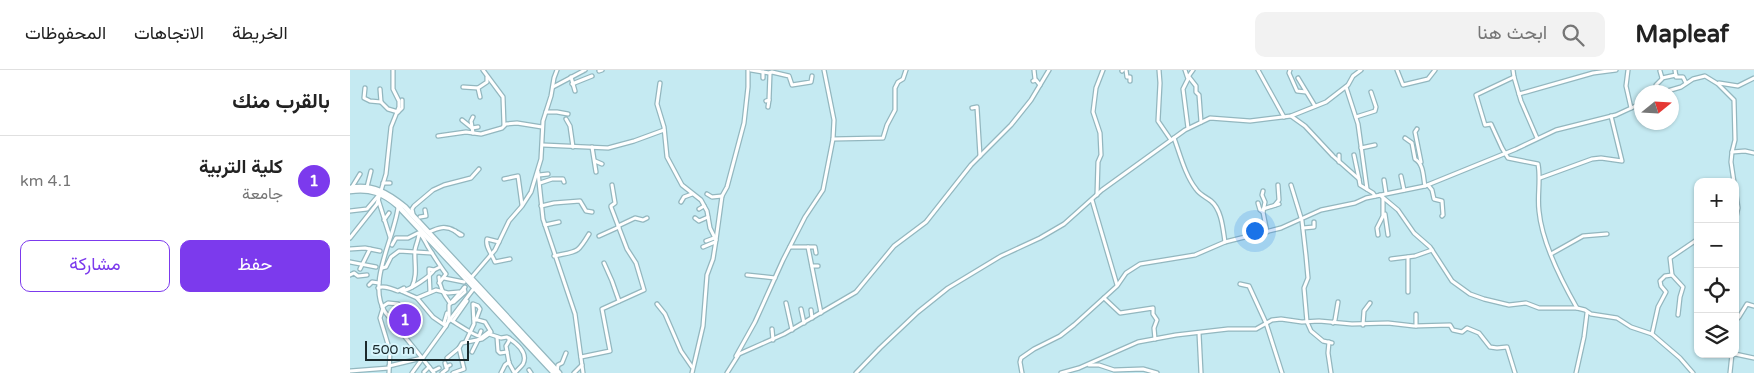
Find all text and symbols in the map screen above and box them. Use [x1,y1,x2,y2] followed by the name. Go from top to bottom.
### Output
[1255,12,1605,57] search box
[1635,20,1729,49] text: Mapleaf
[1559,21,1587,49] icon: search
[25,22,106,44] text: المحفوظات
[134,22,204,44] text: الاتجاهات
[232,22,288,44] text: الخريطة
[1477,22,1547,44] text: ابحث هنا
[1634,85,1679,130] north arrow
[232,89,330,114] text: بالقرب منك
[199,156,283,178] text: كلية التربية
[20,171,72,191] text: 4.1 km
[309,171,319,191] text: 1
[1694,178,1739,358] map controls
[1694,178,1739,223] button: +
[242,184,283,204] text: جامعة
[1242,218,1268,244] your location
[1694,223,1739,268] button: −
[20,240,170,292] button: مشاركة
[180,240,330,292] button: حفظ
[1694,268,1739,313] button: locate
[389,301,421,339] pin: 1
[1694,313,1739,358] button: layers
[365,338,469,361] scale bar
[372,341,415,358] text: 500 m

